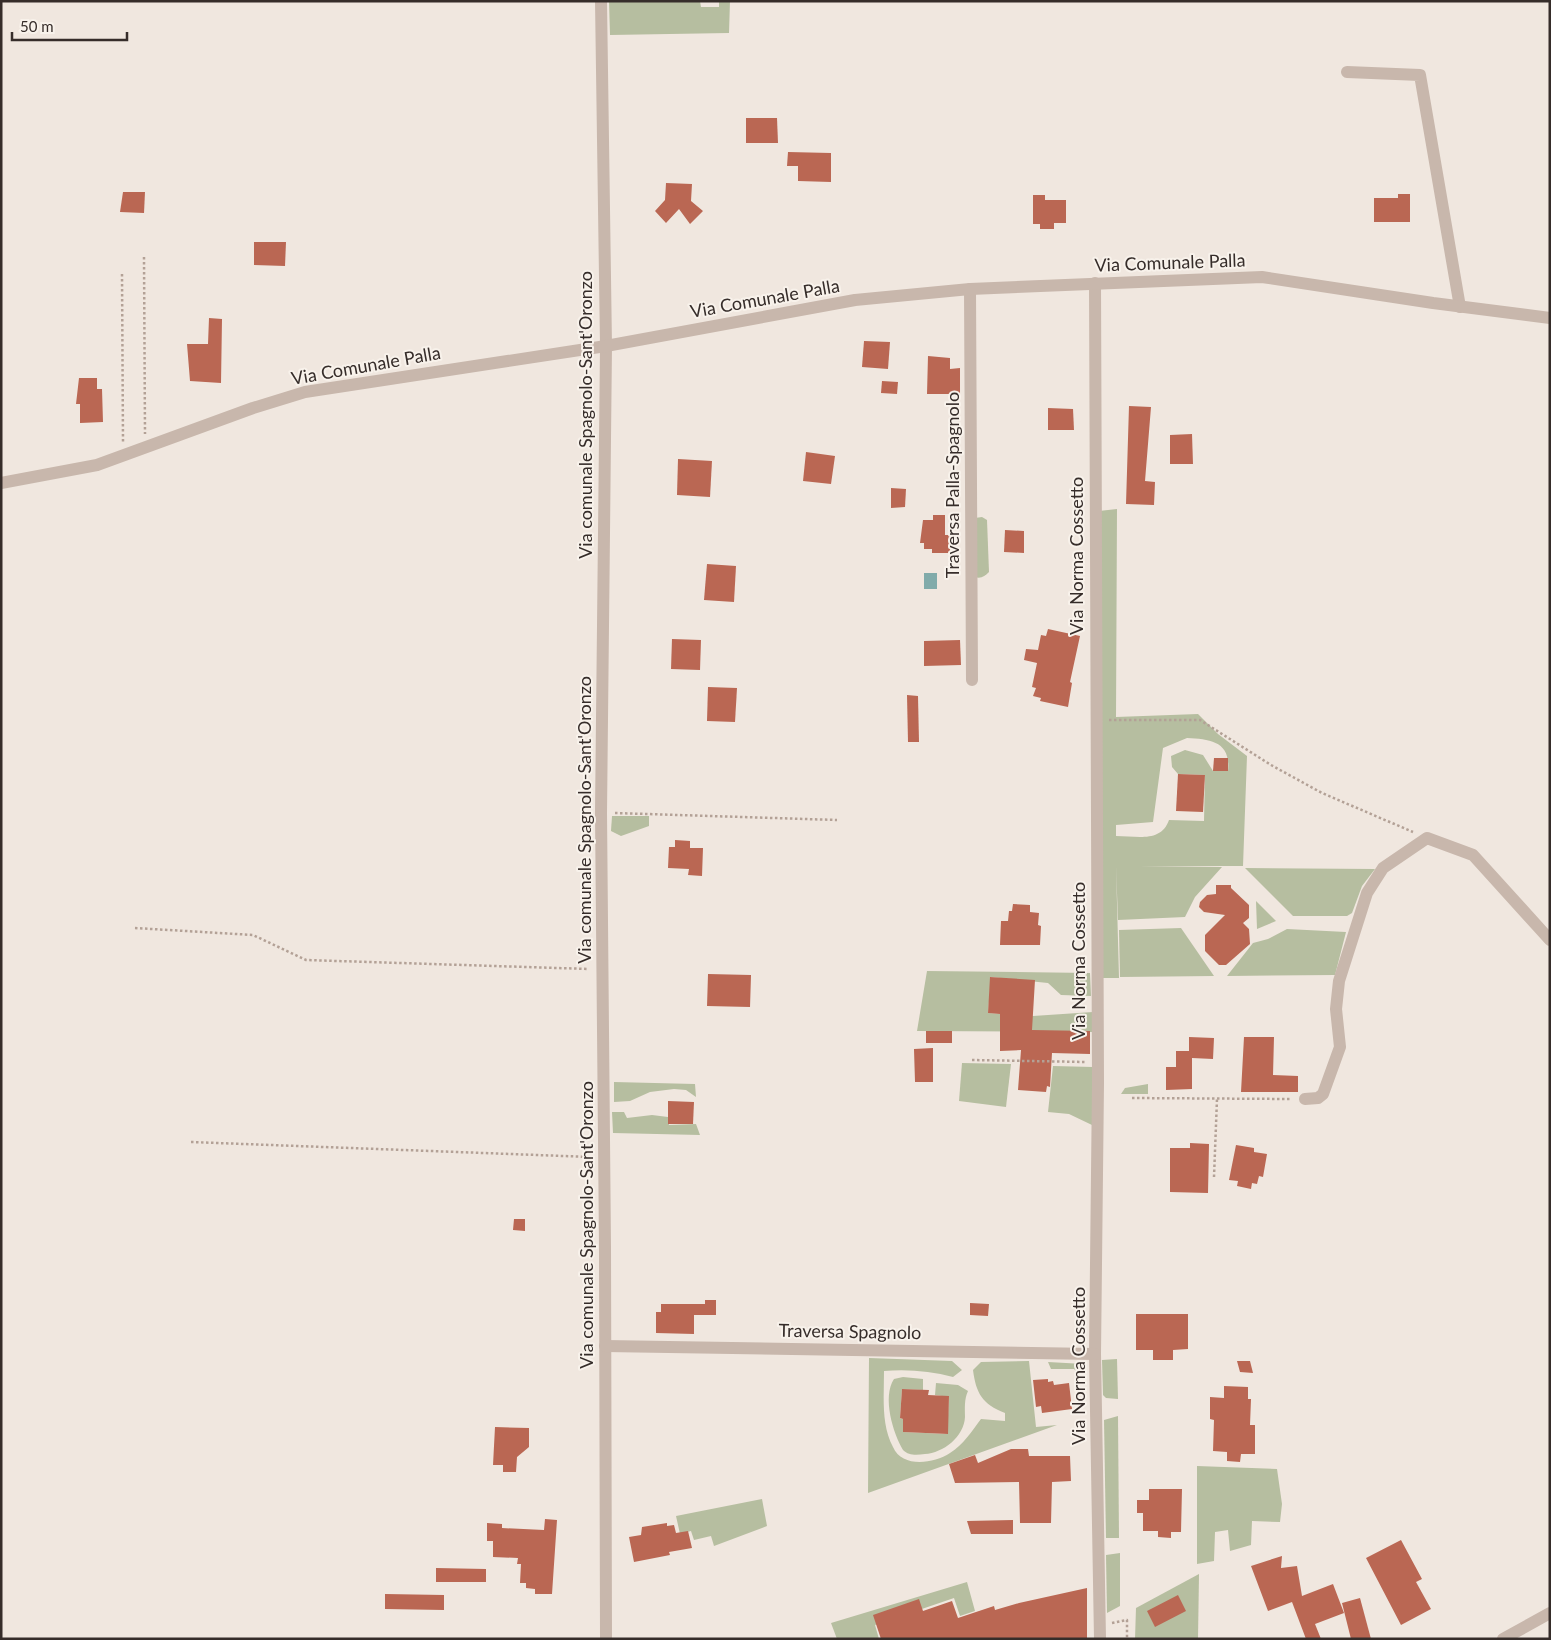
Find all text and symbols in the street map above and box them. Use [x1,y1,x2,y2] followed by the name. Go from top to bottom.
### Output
[12,10,128,42] scale bar
[20,17,54,35] text: 50 m
[1094,248,1246,276] street label: Via Comunale Palla
[574,271,596,559] street label: Via comunale Spagnolo-Sant'Oronzo
[688,274,841,322] street label: Via Comunale Palla
[289,341,442,389] street label: Via Comunale Palla
[941,392,963,578] street label: Traversa Palla-Spagnolo
[1065,477,1087,635] street label: Via Norma Cossetto
[573,676,595,964] street label: Via comunale Spagnolo-Sant'Oronzo
[1067,882,1089,1040] street label: Via Norma Cossetto
[575,1081,597,1369] street label: Via comunale Spagnolo-Sant'Oronzo
[1067,1287,1089,1445] street label: Via Norma Cossetto
[778,1319,922,1343] street label: Traversa Spagnolo

